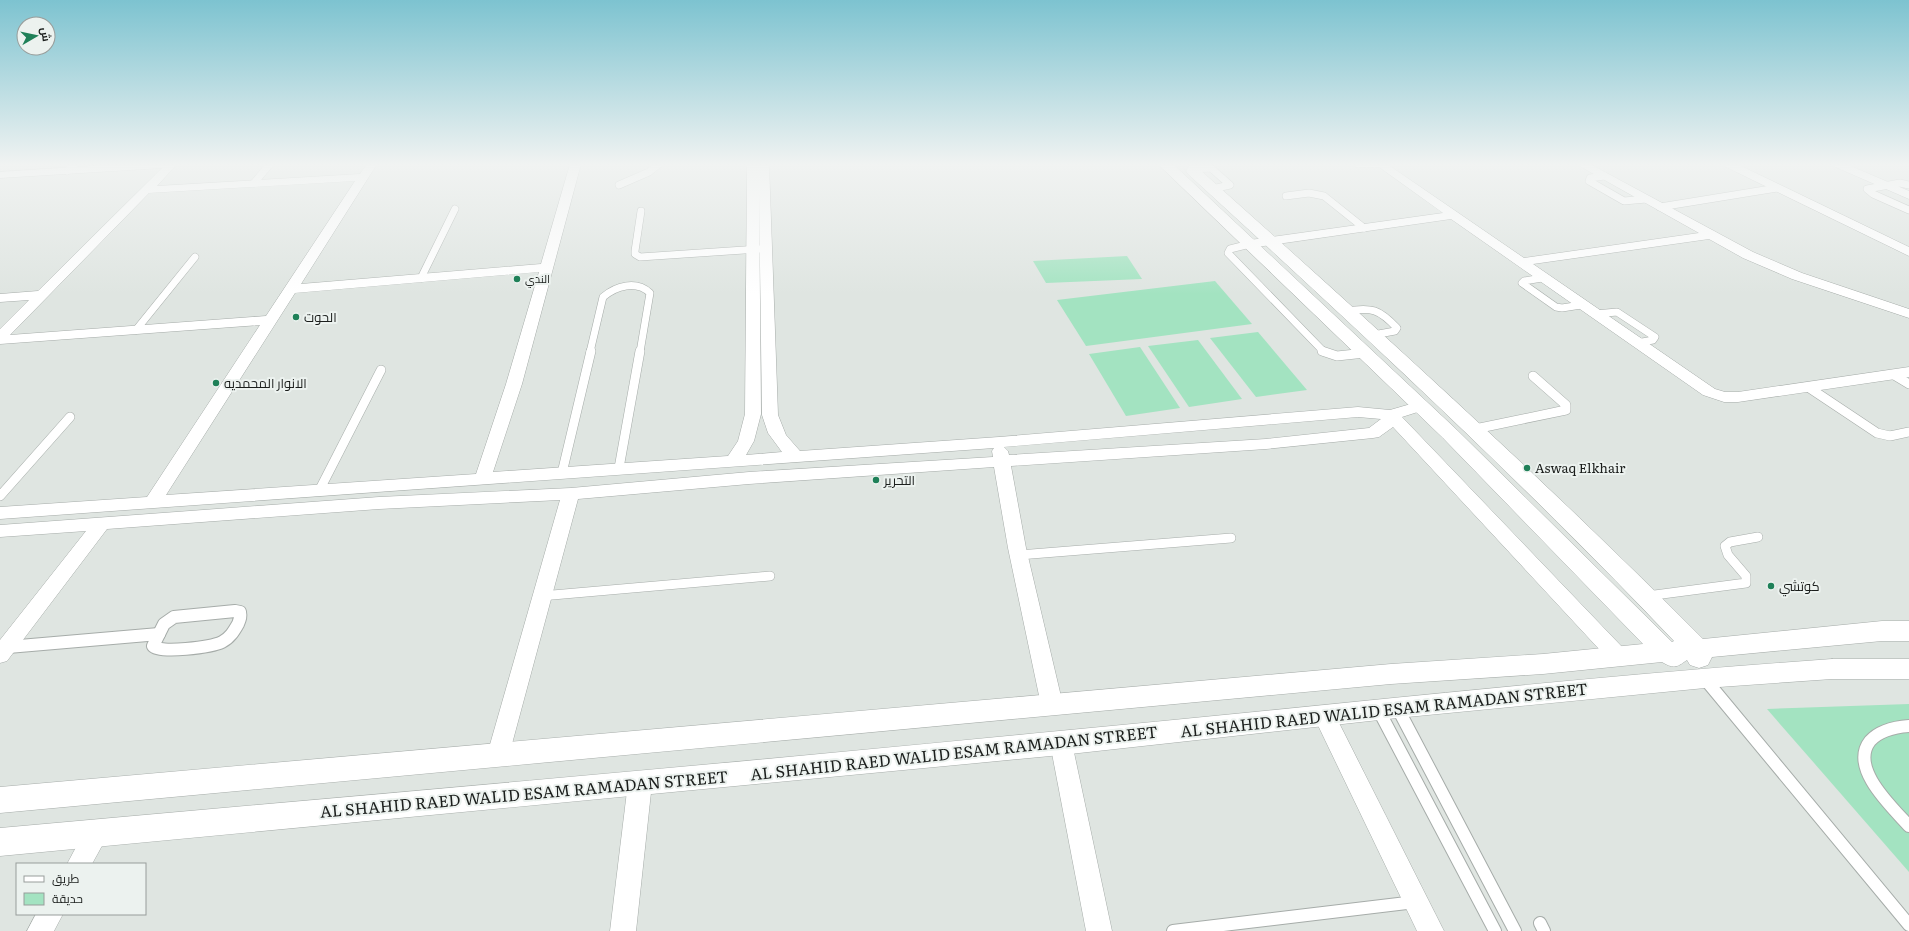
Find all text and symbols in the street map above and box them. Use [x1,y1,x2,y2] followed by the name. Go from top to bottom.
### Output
[16,16,56,56] north arrow
[38,26,56,43] text: ش
[525,270,550,288] place label: الندي
[512,274,522,284] marker: الندي
[304,307,337,326] place label: الحوت
[291,312,301,322] marker: الحوت
[224,373,307,392] place label: الانوار المحمديه
[211,378,221,388] marker: الانوار المحمديه
[1535,458,1626,477] place label: Aswaq Elkhair
[1522,463,1532,473] marker: Aswaq Elkhair
[883,470,915,489] place label: التحرير
[871,475,881,485] marker: التحرير
[1779,576,1820,597] place label: كوتشي
[1766,581,1776,591] marker: كوتشي
[1179,676,1589,742] street label: AL SHAHID RAED WALID ESAM RAMADAN STREET
[749,719,1159,785] street label: AL SHAHID RAED WALID ESAM RAMADAN STREET
[319,763,729,823] street label: AL SHAHID RAED WALID ESAM RAMADAN STREET
[16,863,146,915] legend
[52,869,80,887] text: طريق
[52,889,83,907] text: حديقة

